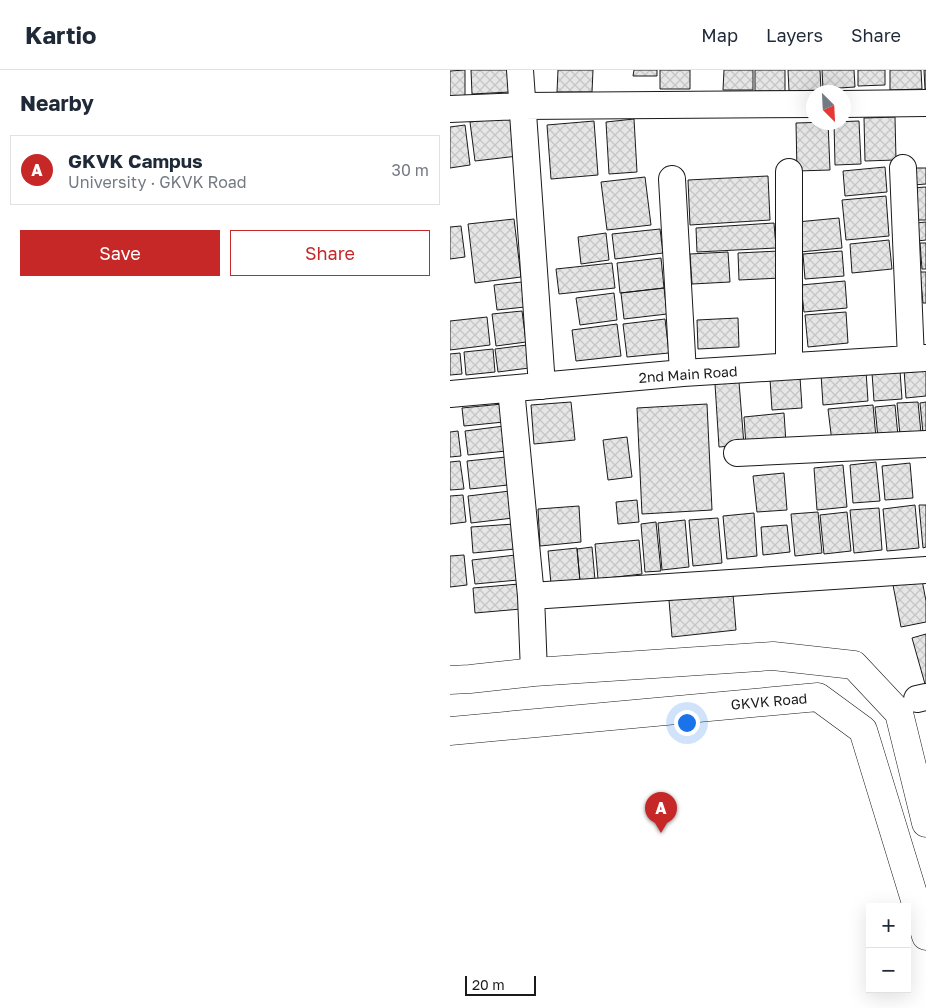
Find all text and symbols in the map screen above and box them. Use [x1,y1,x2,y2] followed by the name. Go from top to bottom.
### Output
[25,20,97,49] text: Kartio
[701,24,738,46] text: Map
[766,24,823,46] text: Layers
[851,24,901,46] text: Share
[806,85,851,130] north arrow
[20,90,94,116] text: Nearby
[68,149,203,172] text: GKVK Campus
[31,160,43,180] text: A
[392,160,429,180] text: 30 m
[68,172,247,192] text: University · GKVK Road
[20,230,220,276] button: Save
[230,230,430,276] button: Share
[638,362,738,386] street label: 2nd Main Road
[730,689,808,713] street label: GKVK Road
[674,710,700,736] your location
[645,792,677,833] pin: A
[866,903,911,993] map controls
[866,903,911,948] button: +
[866,948,911,993] button: −
[465,973,536,996] scale bar
[472,976,505,993] text: 20 m

